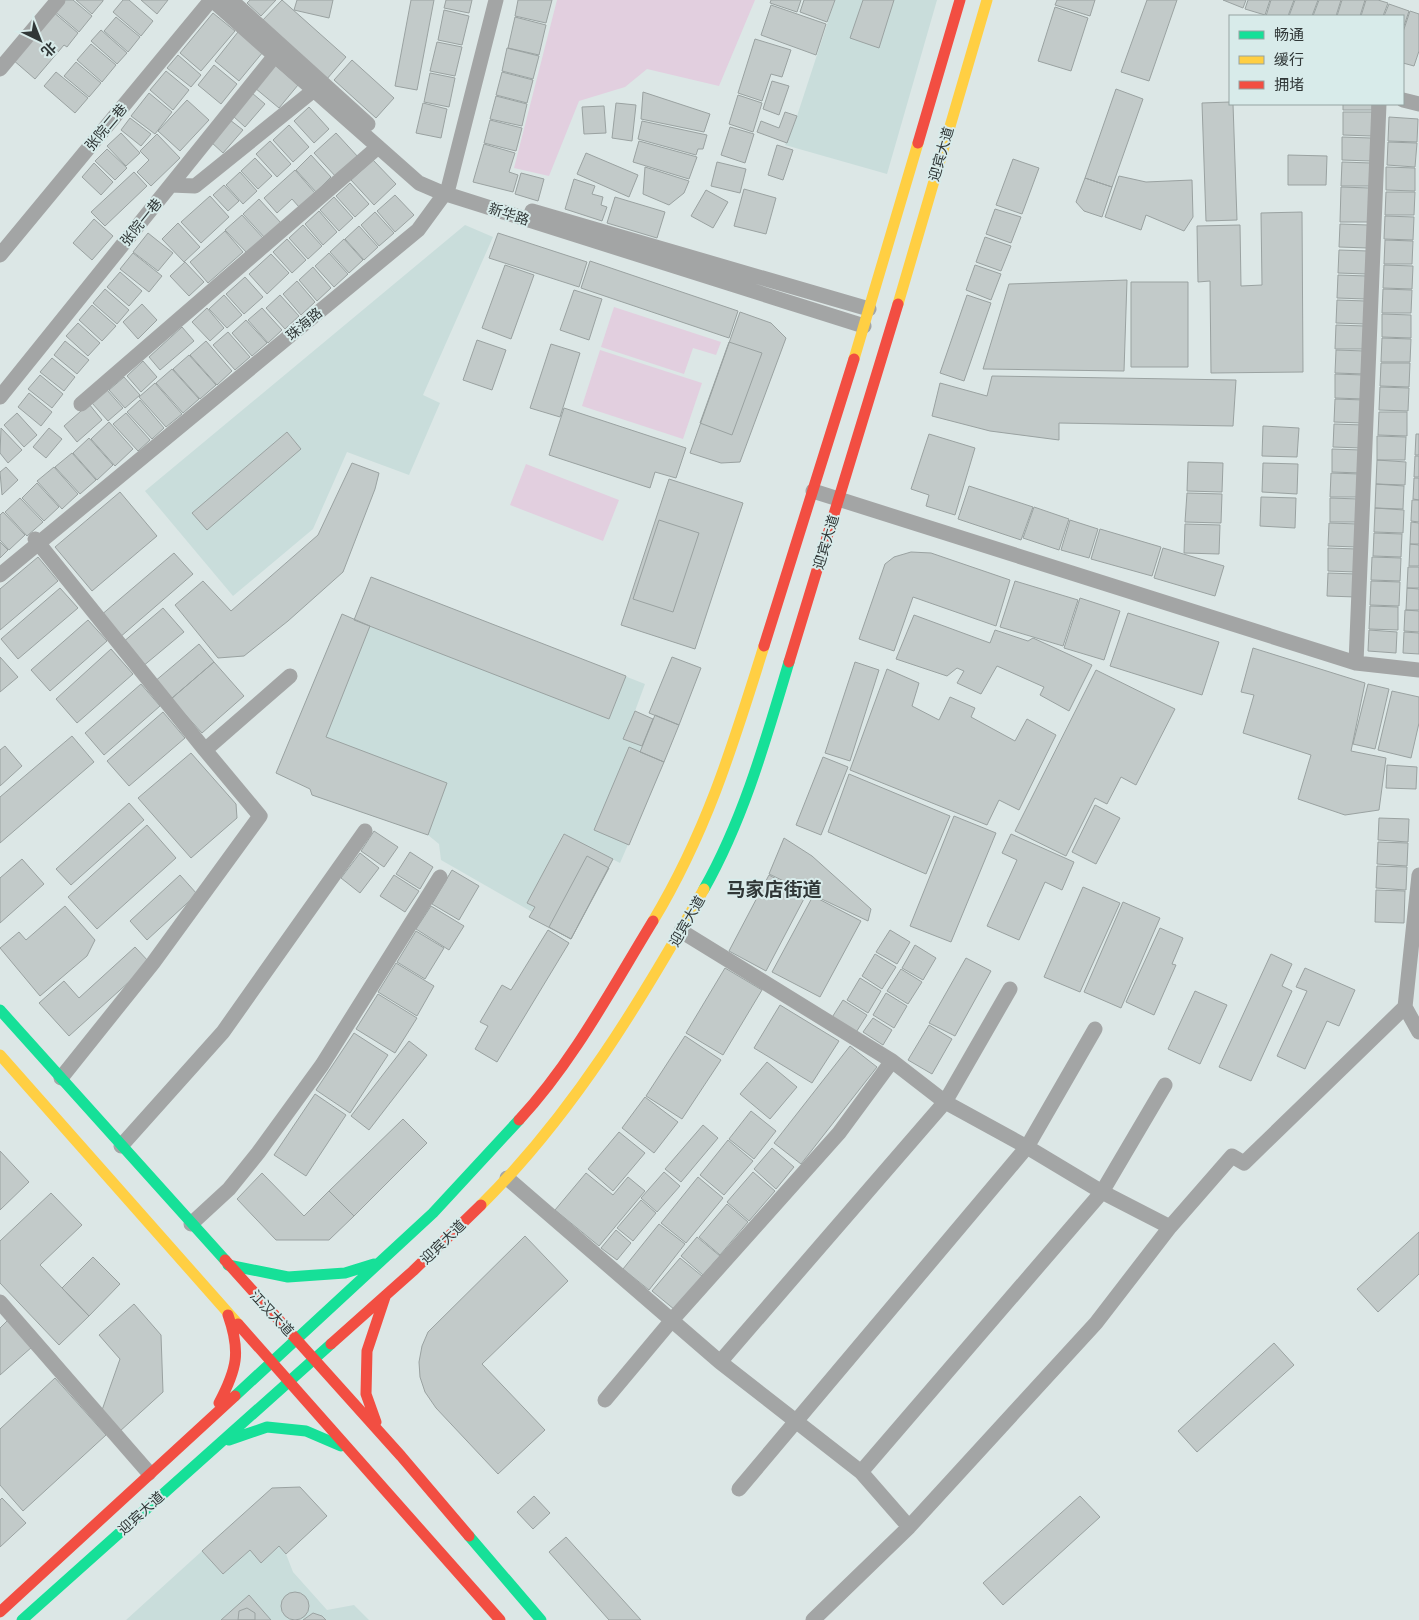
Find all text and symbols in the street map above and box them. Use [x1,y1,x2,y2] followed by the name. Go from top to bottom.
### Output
[15,15,65,65] north arrow
[1229,15,1404,105] legend
[1274,25,1304,44] text: 畅通
[38,38,60,61] text: 北
[1274,50,1304,69] text: 缓行
[1274,75,1304,94] text: 拥堵
[81,100,131,154] street label: 张院二巷
[925,125,957,183] street label: 迎宾大道
[116,195,166,249] street label: 张院一巷
[486,199,532,229] street label: 新华路
[282,304,326,344] street label: 珠海路
[809,513,843,571] street label: 迎宾大道
[726,877,822,901] district label: 马家店街道
[665,892,709,950] street label: 迎宾大道
[417,1216,469,1268] street label: 迎宾大道
[246,1286,298,1340] street label: 江汉大道
[114,1488,168,1538] street label: 迎宾大道

